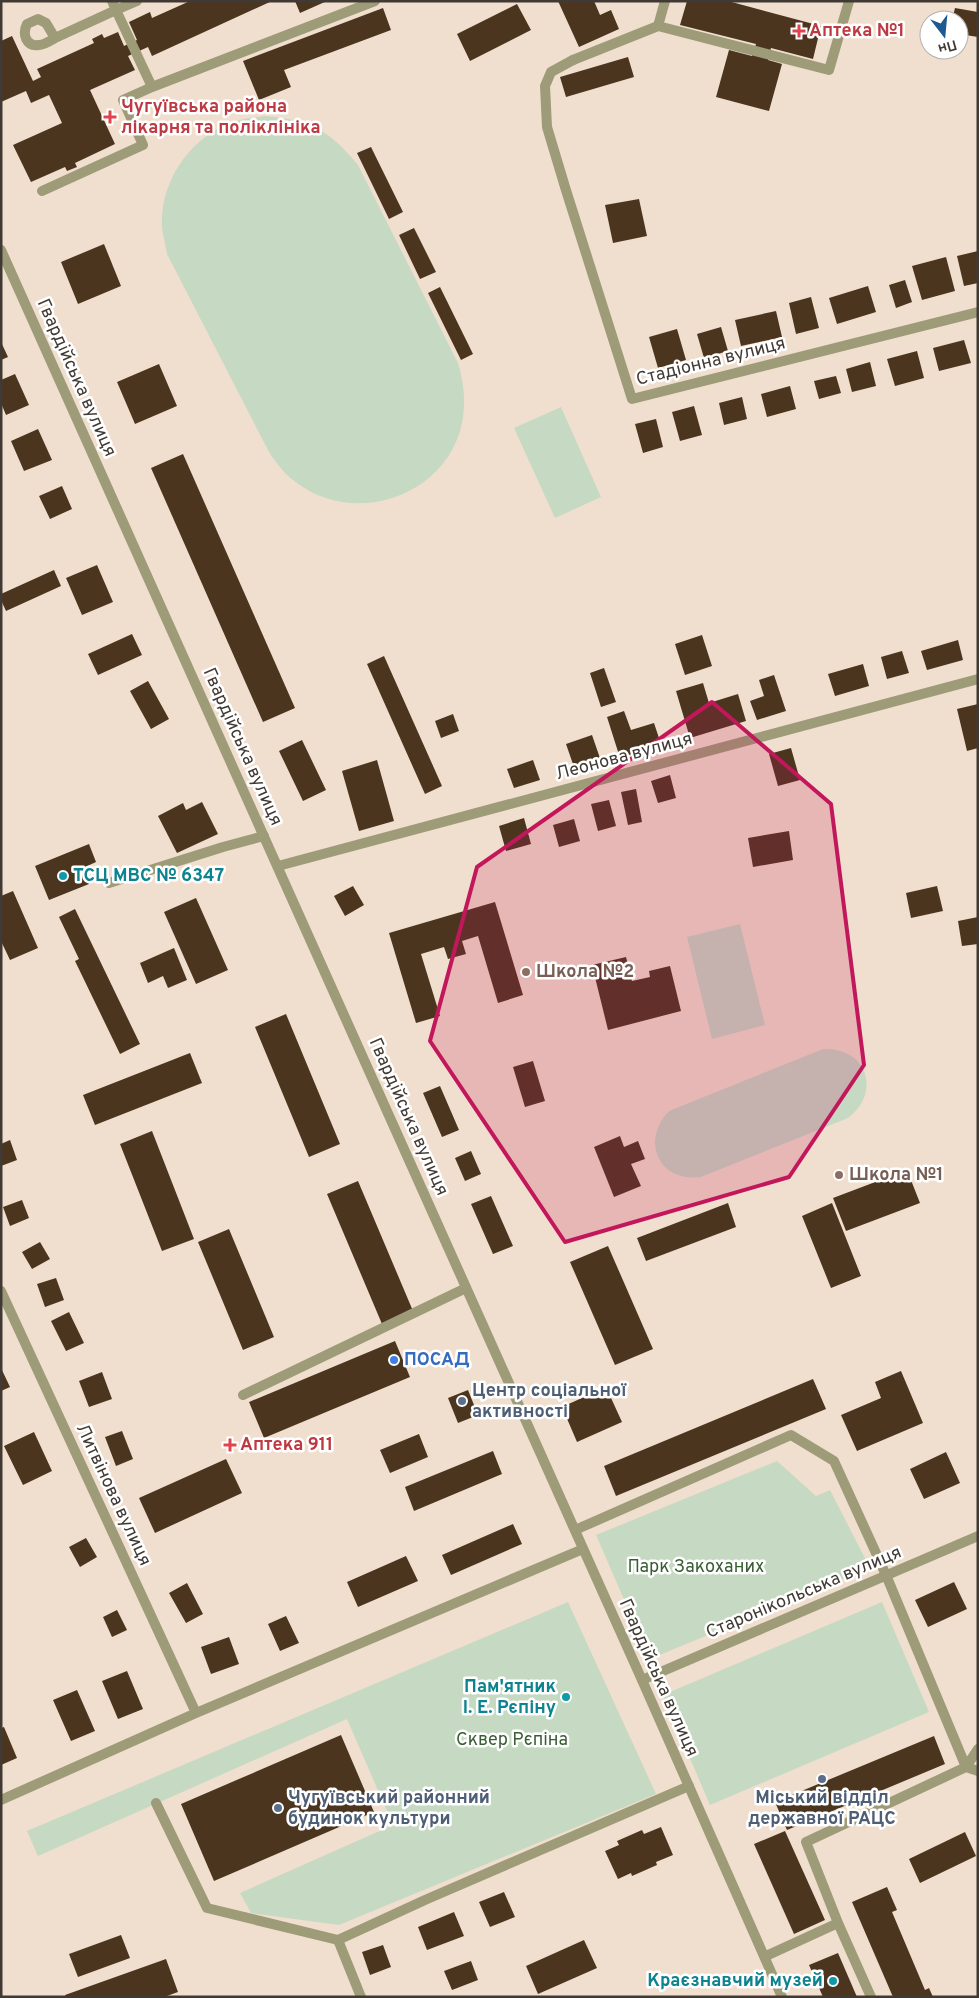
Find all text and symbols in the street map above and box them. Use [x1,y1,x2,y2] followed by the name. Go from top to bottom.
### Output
[919,10,969,60] north arrow
[809,20,905,43] place label: Аптека №1
[793,25,805,37] marker: Аптека №1
[936,35,959,57] text: Пн
[121,96,321,140] place label: Чугуївська района лікарня та поліклініка
[103,110,117,124] marker: Чугуївська района лікарня та поліклініка
[31,296,121,460] street label: Гвардійська вулиця
[634,332,788,392] street label: Стадіонна вулиця
[197,665,287,829] street label: Гвардійська вулиця
[553,728,695,786] street label: Леонова вулиця
[73,865,224,888] place label: ТСЦ МВС № 6347
[57,870,69,882] marker: ТСЦ МВС № 6347
[536,961,634,984] place label: Школа №2
[520,966,532,978] marker: Школа №2
[363,1035,453,1199] street label: Гвардійська вулиця
[849,1164,943,1187] place label: Школа №1
[833,1169,845,1181] marker: Школа №1
[404,1349,470,1372] place label: ПОСАД
[388,1354,400,1366] marker: ПОСАД
[472,1380,627,1424] place label: Центр соціальної активності
[456,1395,468,1407] marker: Центр соціальної активності
[70,1420,156,1570] street label: Литвінова вулиця
[240,1434,333,1457] place label: Аптека 911
[224,1439,236,1451] marker: Аптека 911
[703,1541,905,1645] street label: Старонікольська вулиця
[628,1556,764,1579] park label: Парк Закоханих
[613,1596,703,1760] street label: Гвардійська вулиця
[463,1676,556,1720] place label: Пам'ятник І. Е. Рєпіну
[560,1691,572,1703] marker: Пам'ятник І. Е. Рєпіну
[456,1729,568,1752] park label: Сквер Рєпіна
[816,1773,828,1785] marker: Міський відділ державної РАЦС
[288,1787,490,1831] place label: Чугуївський районний будинок культури
[748,1787,896,1831] place label: Міський відділ державної РАЦС
[272,1802,284,1814] marker: Чугуївський районний будинок культури
[647,1970,823,1993] place label: Краєзнавчий музей
[827,1975,839,1987] marker: Краєзнавчий музей

